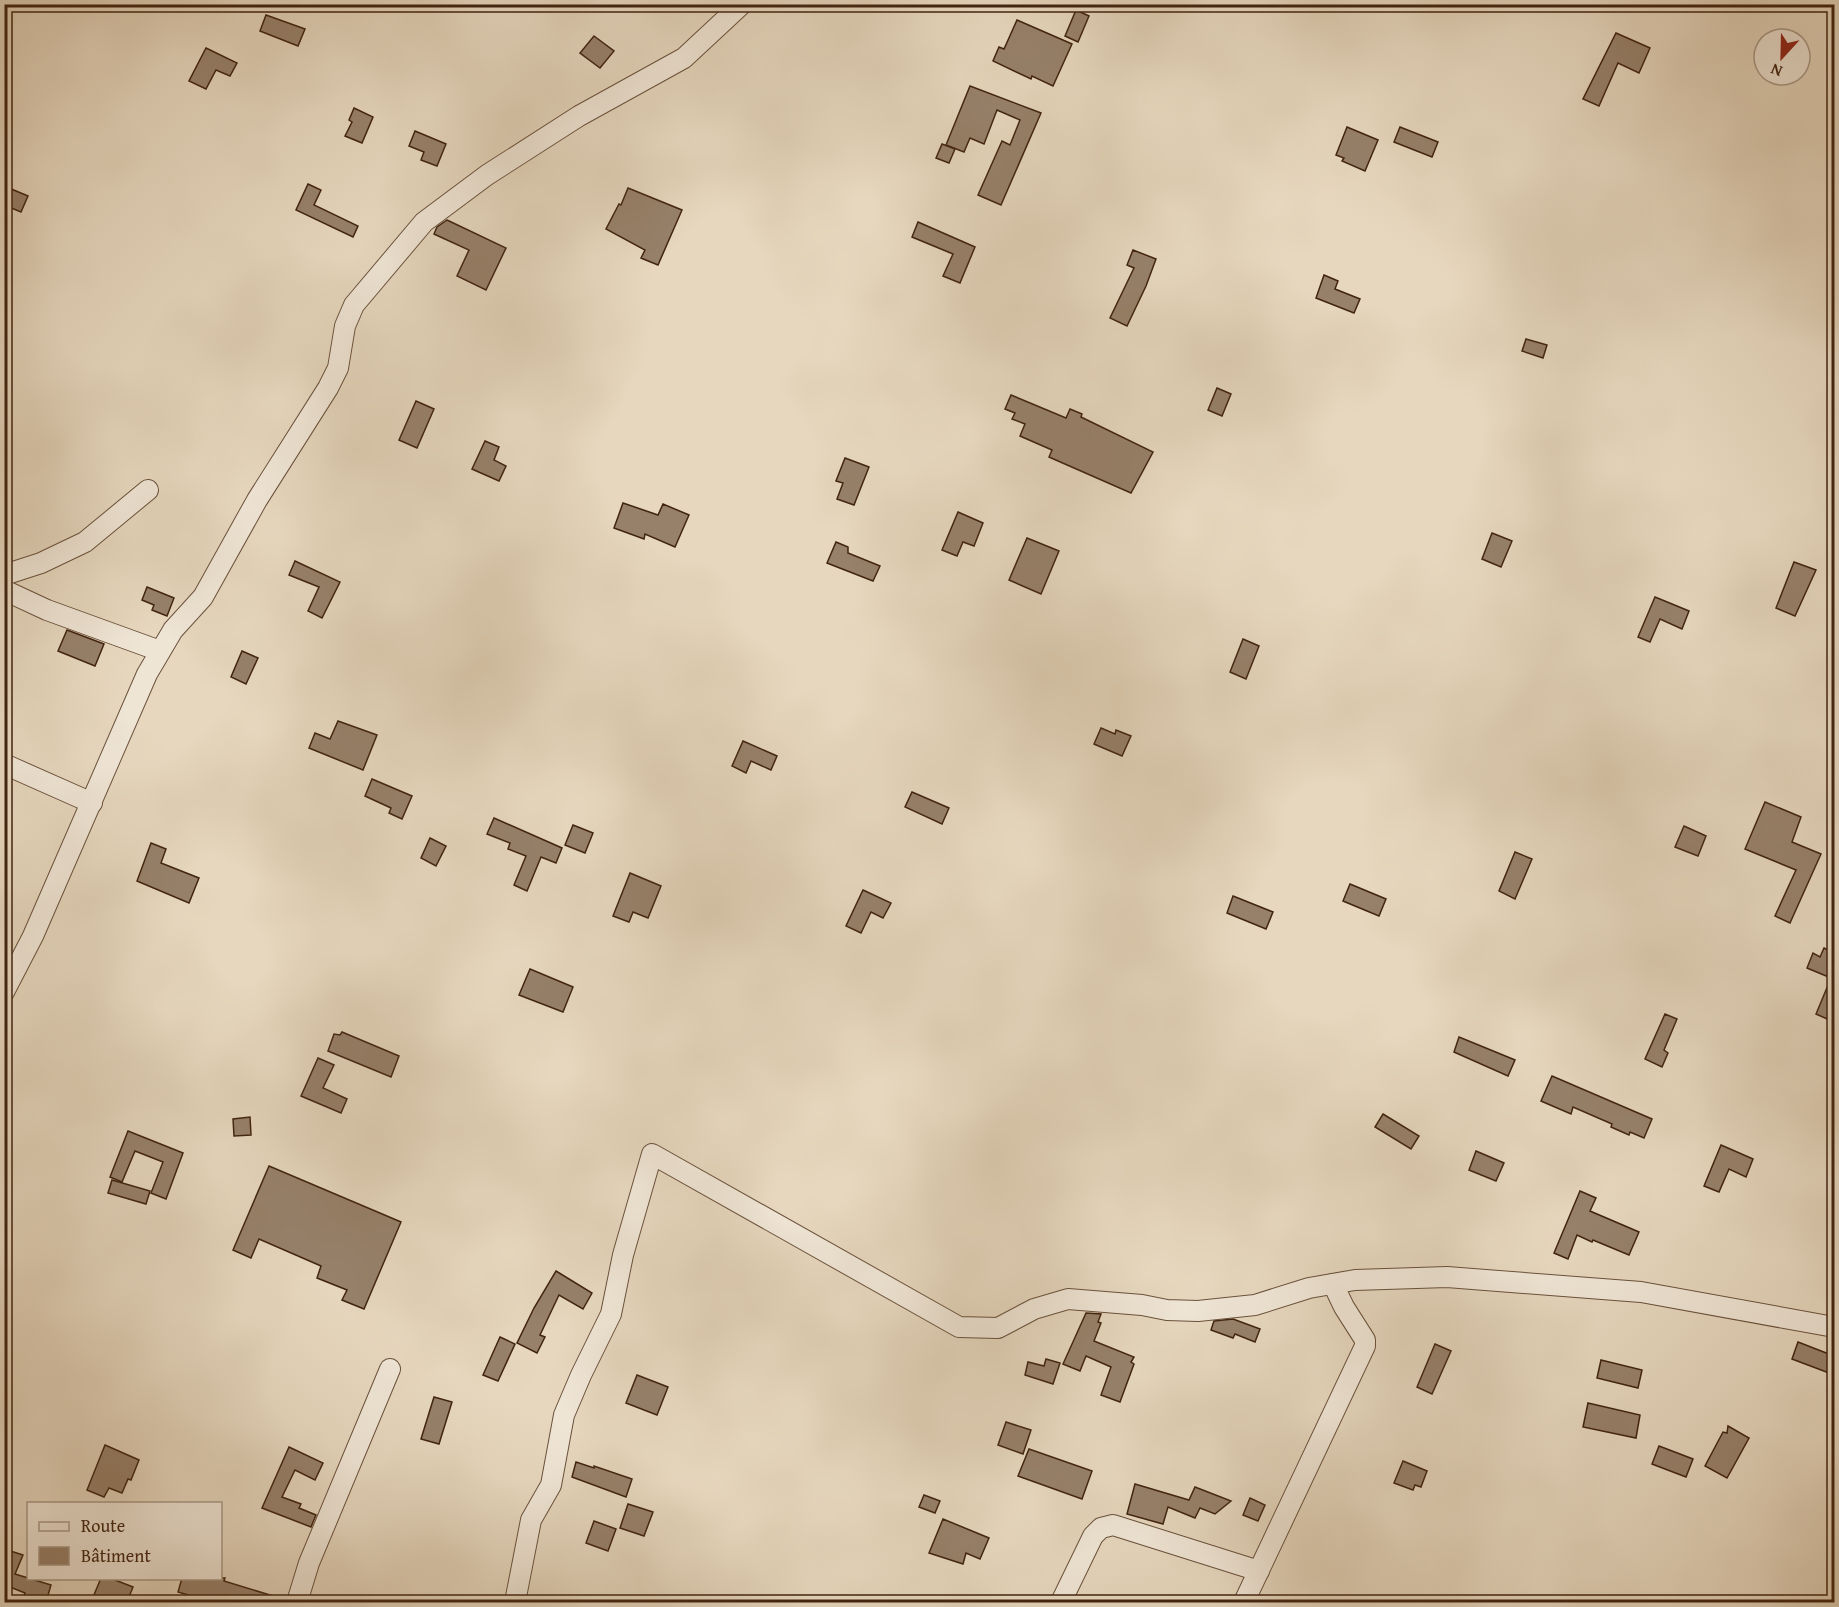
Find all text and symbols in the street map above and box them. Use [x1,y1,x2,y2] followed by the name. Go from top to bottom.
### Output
[1752,27,1812,87] north arrow
[1767,58,1786,84] text: N
[27,1502,222,1580] legend
[81,1512,125,1539] text: Route
[81,1542,151,1569] text: Bâtiment

